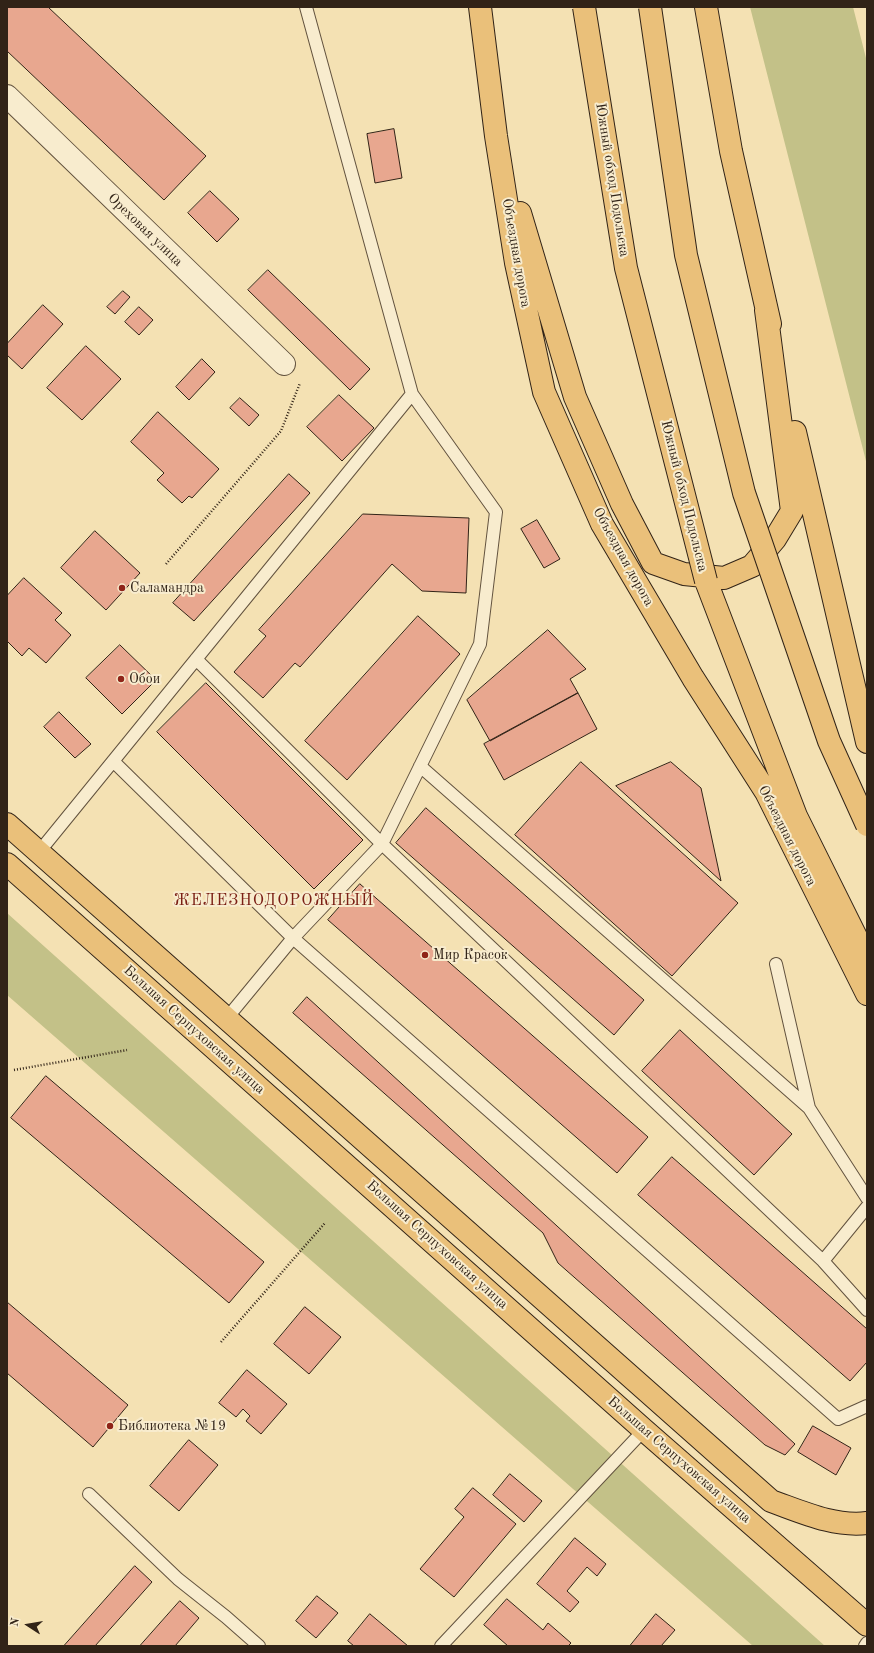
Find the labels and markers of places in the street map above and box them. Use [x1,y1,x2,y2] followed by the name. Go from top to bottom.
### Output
[130,580,204,596] place label: Саламандра
[117,583,127,593] marker: Саламандра
[129,671,160,687] place label: Обои
[116,674,126,684] marker: Обои
[433,947,508,963] place label: Мир Красок
[420,950,430,960] marker: Мир Красок
[118,1418,226,1434] place label: Библиотека №19
[105,1421,115,1431] marker: Библиотека №19

